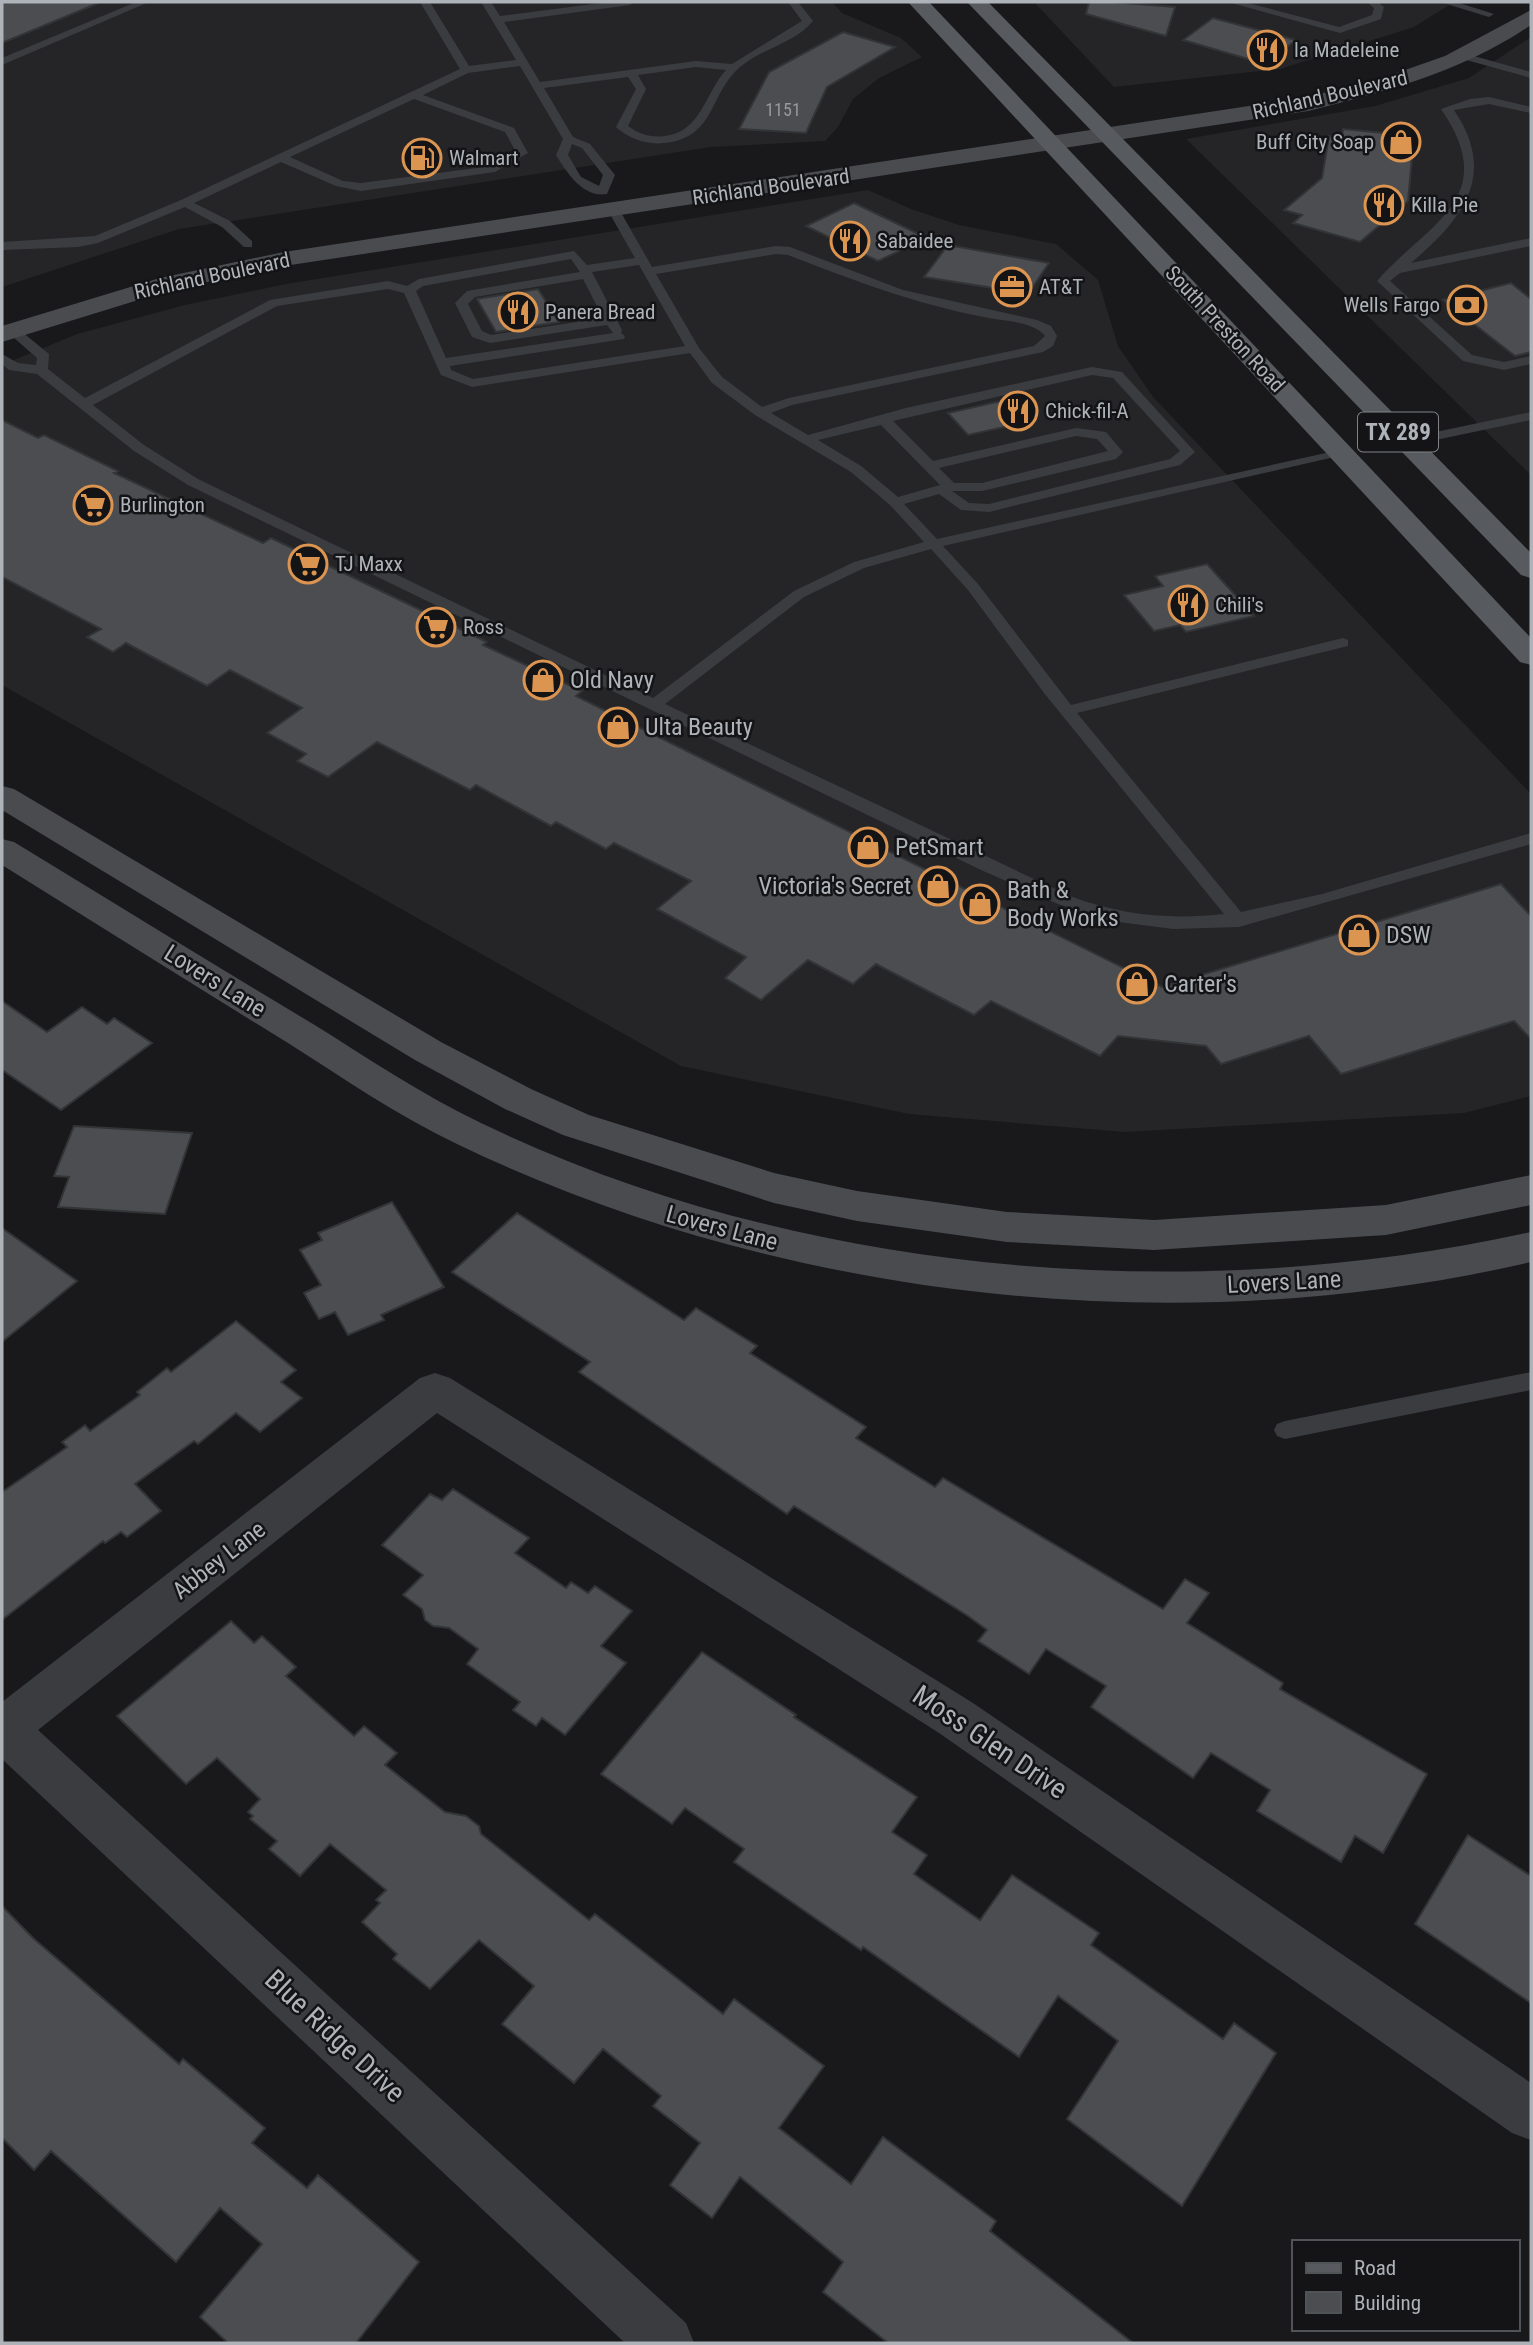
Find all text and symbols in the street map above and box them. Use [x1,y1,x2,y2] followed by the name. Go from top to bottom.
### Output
[1246,29,1288,71] restaurant icon: la Madeleine
[1294,38,1400,62] place label: la Madeleine
[1250,66,1410,124] street label: Richland Boulevard
[765,99,801,120] house number: 1151
[1380,121,1422,163] shop icon: Buff City Soap
[1256,130,1374,154] place label: Buff City Soap
[401,137,443,179] fuel station icon: Walmart
[449,146,519,170] place label: Walmart
[691,164,851,210] street label: Richland Boulevard
[1363,184,1405,226] restaurant icon: Killa Pie
[1411,193,1478,217] place label: Killa Pie
[829,220,871,262] restaurant icon: Sabaidee
[877,229,953,253] place label: Sabaidee
[132,248,292,304] street label: Richland Boulevard
[1160,261,1290,397] street label: South Preston Road
[991,266,1033,308] office icon: AT&T
[1039,275,1083,299] place label: AT&T
[1446,284,1488,326] bank icon: Wells Fargo
[497,291,539,333] restaurant icon: Panera Bread
[1344,293,1440,317] place label: Wells Fargo
[545,300,655,324] place label: Panera Bread
[997,390,1039,432] restaurant icon: Chick-fil-A
[1045,399,1129,423] place label: Chick-fil-A
[1358,412,1438,452] road number: TX 289
[72,484,114,526] supermarket icon: Burlington
[120,493,205,517] place label: Burlington
[287,543,329,585] supermarket icon: TJ Maxx
[335,552,403,576] place label: TJ Maxx
[1167,584,1209,626] restaurant icon: Chili's
[1215,593,1264,617] place label: Chili's
[415,606,457,648] supermarket icon: Ross
[463,615,504,639] place label: Ross
[522,659,564,701] shop icon: Old Navy
[570,666,654,694] place label: Old Navy
[597,706,639,748] shop icon: Ulta Beauty
[645,713,753,741] place label: Ulta Beauty
[847,826,889,868] shop icon: PetSmart
[895,833,984,861] place label: PetSmart
[917,865,959,907] shop icon: Victoria's Secret
[759,872,911,900] place label: Victoria's Secret
[1007,876,1119,932] place label: Bath & Body Works
[959,883,1001,925] shop icon: Bath & Body Works
[1338,914,1380,956] shop icon: DSW
[1386,921,1430,949] place label: DSW
[159,939,271,1023] street label: Lovers Lane
[1116,963,1158,1005] shop icon: Carter's
[1164,970,1237,998] place label: Carter's
[663,1200,781,1256] street label: Lovers Lane
[1226,1265,1342,1299] street label: Lovers Lane
[167,1515,271,1605] street label: Abbey Lane
[907,1678,1073,1806] street label: Moss Glen Drive
[258,1963,412,2109] street label: Blue Ridge Drive
[1292,2240,1519,2331] legend
[1354,2256,1396,2280] text: Road
[1354,2291,1421,2315] text: Building

